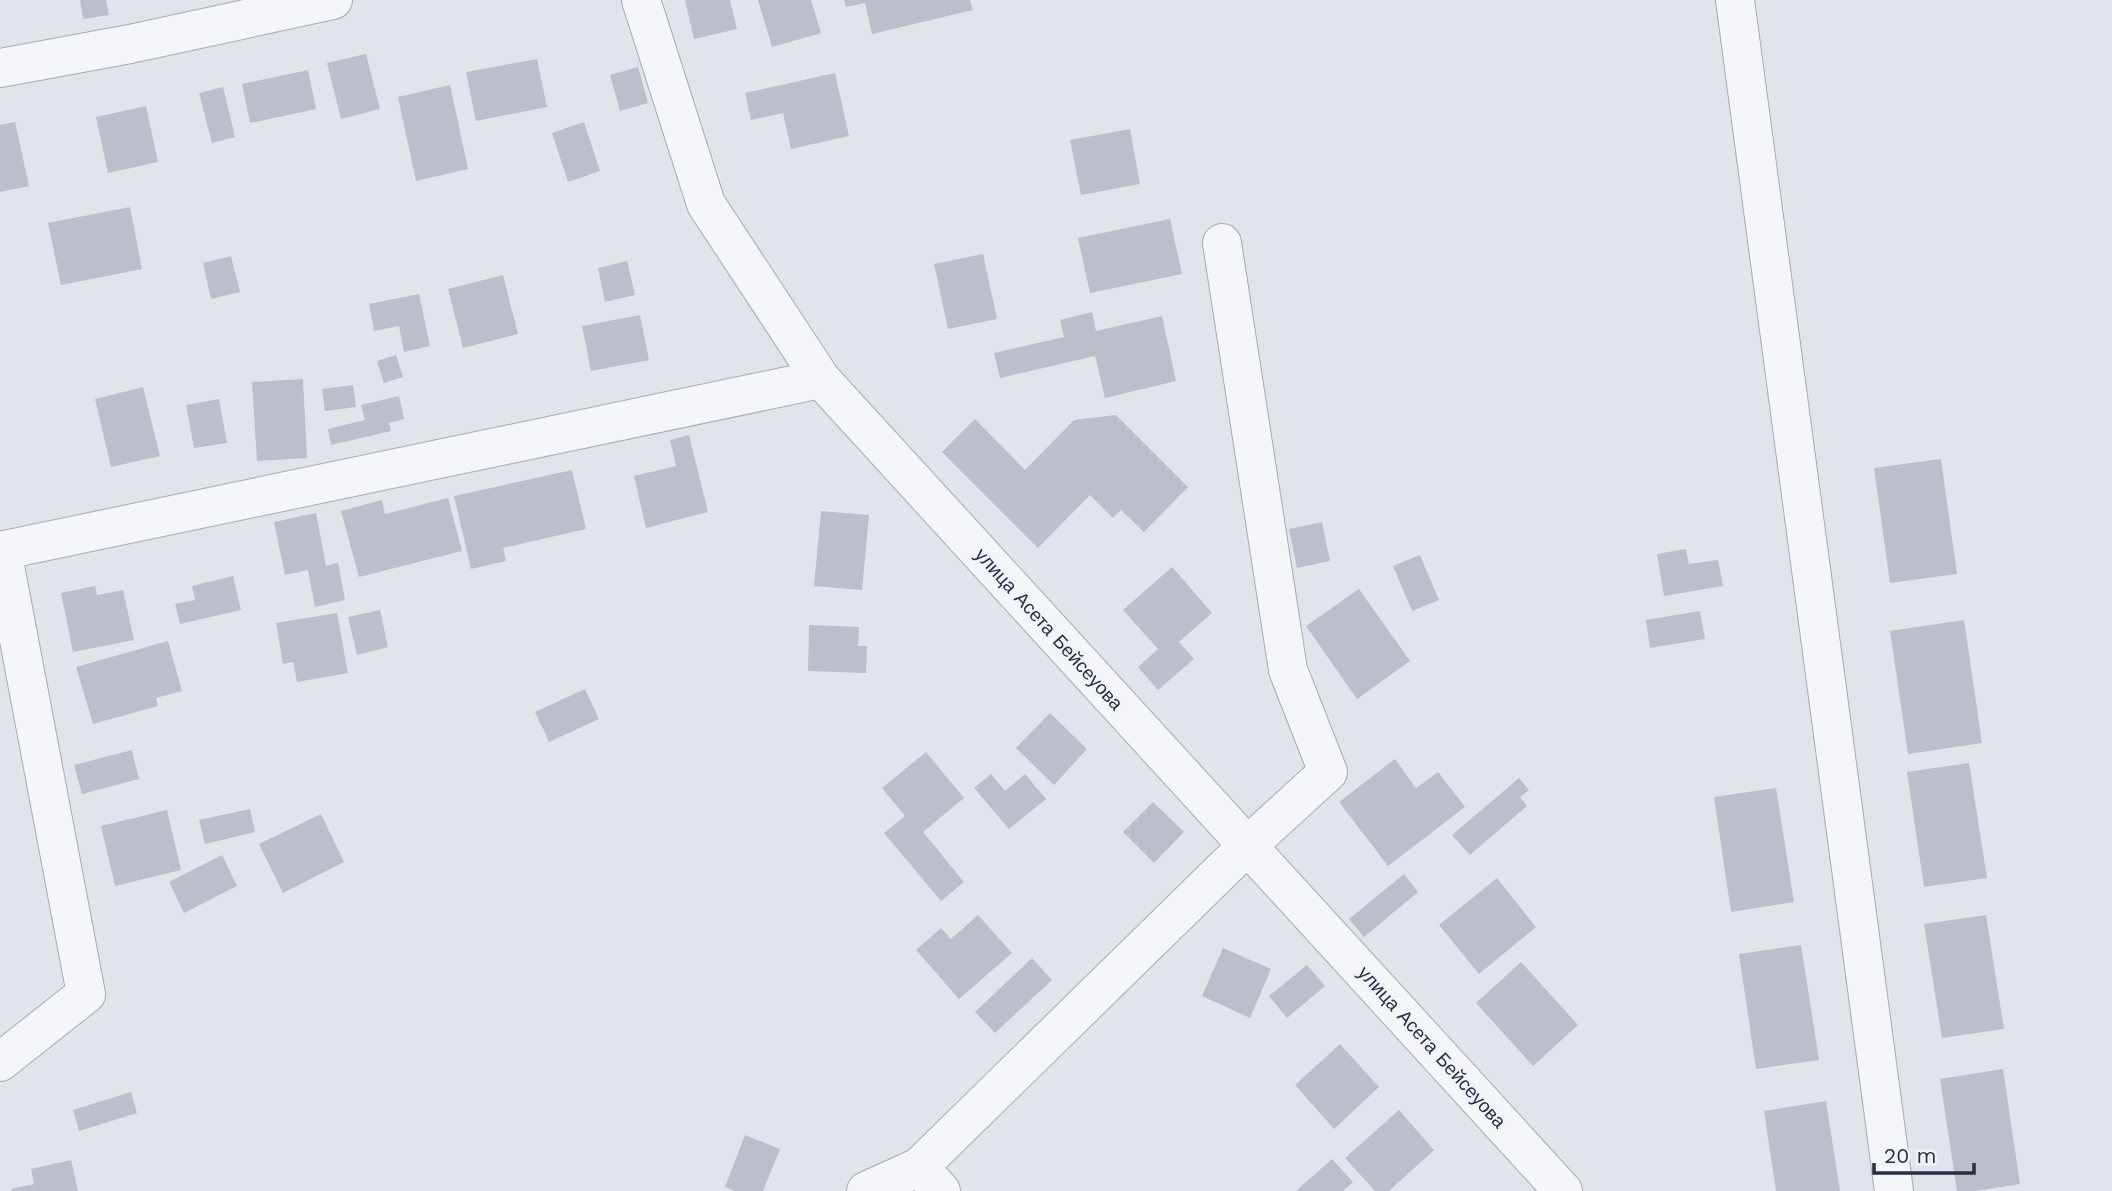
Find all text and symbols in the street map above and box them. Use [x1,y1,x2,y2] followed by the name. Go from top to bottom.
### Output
[970,543,1128,715] street label: улица Асета Бейсеуова
[1353,961,1511,1133] street label: улица Асета Бейсеуова
[1874,1132,1974,1176] scale bar
[1884,1143,1936,1168] text: 20 m

